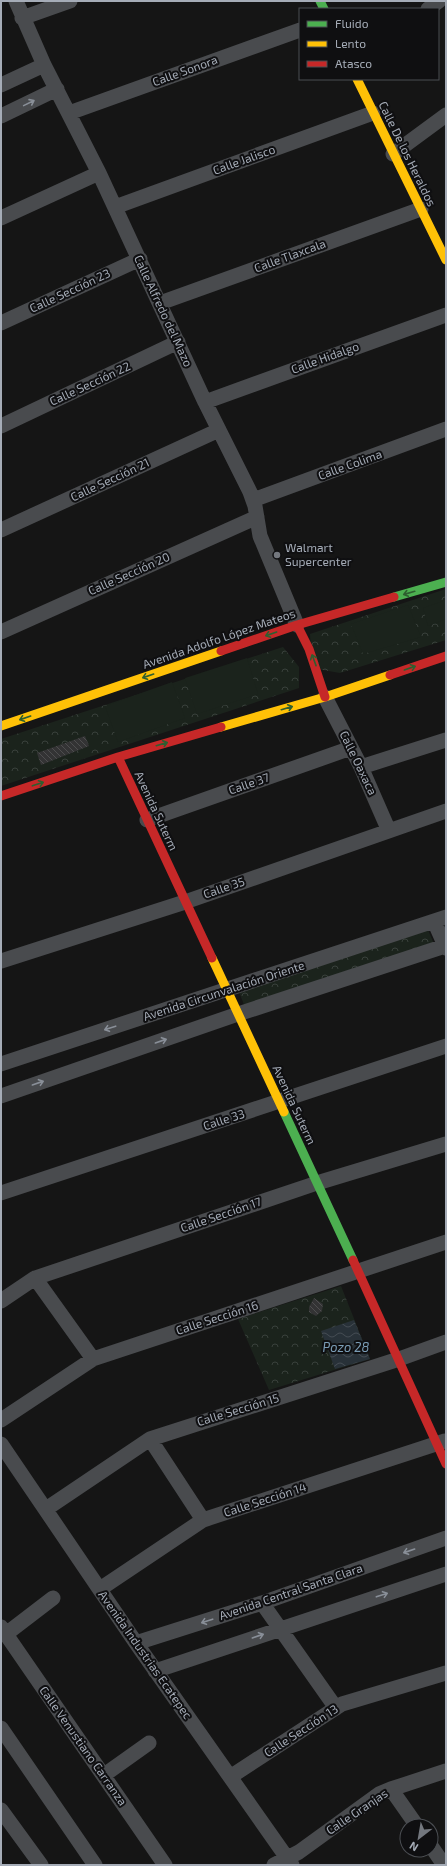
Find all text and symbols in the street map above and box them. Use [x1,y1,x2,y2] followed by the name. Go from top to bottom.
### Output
[299,8,439,80] legend
[335,16,369,30] text: Fluido
[335,36,366,50] text: Lento
[150,52,219,88] street label: Calle Sonora
[335,56,372,70] text: Atasco
[22,99,34,106] one-way arrow
[376,99,439,208] street label: Calle De los Heraldos
[211,141,277,177] street label: Calle Jalisco
[252,236,327,275] street label: Calle Tlaxcala
[132,252,196,369] street label: Calle Alfredo del Mazo
[27,265,112,315] street label: Calle Sección 23
[289,338,361,376] street label: Calle Hidalgo
[47,358,132,408] street label: Calle Sección 22
[316,446,384,482] street label: Calle Colima
[68,455,151,503] street label: Calle Sección 21
[285,540,352,568] place label: Walmart Supercenter
[86,549,172,597] street label: Calle Sección 20
[272,550,282,560] marker: Walmart Supercenter
[402,590,415,597] one-way arrow
[140,605,297,671] street label: Avenida Adolfo López Mateos
[264,631,277,638] one-way arrow
[309,654,317,666] one-way arrow
[404,664,417,671] one-way arrow
[141,673,154,680] one-way arrow
[280,704,293,711] one-way arrow
[18,715,31,722] one-way arrow
[337,728,380,797] street label: Calle Oaxaca
[155,740,168,747] one-way arrow
[132,769,181,852] street label: Avenida Suterm
[226,770,271,797] street label: Calle 37
[31,780,44,787] one-way arrow
[201,873,246,901] street label: Calle 35
[141,957,306,1023] street label: Avenida Circunvalación Oriente
[103,1025,116,1032] one-way arrow
[154,1037,167,1044] one-way arrow
[270,1063,319,1146] street label: Avenida Suterm
[31,1079,43,1087] one-way arrow
[201,1106,246,1132] street label: Calle 33
[178,1194,263,1234] street label: Calle Sección 17
[174,1297,260,1337] street label: Calle Sección 16
[323,1339,370,1355] water label: Pozo 28
[195,1390,280,1428] street label: Calle Sección 15
[222,1479,308,1519] street label: Calle Sección 14
[404,1548,416,1556] one-way arrow
[217,1560,364,1622] street label: Avenida Central Santa Clara
[96,1588,196,1721] street label: Avenida Industrias Ecatepec
[375,1590,387,1598] one-way arrow
[201,1617,213,1625] one-way arrow
[252,1632,265,1639] one-way arrow
[37,1683,130,1808] street label: Calle Venustiano Carranza
[261,1701,340,1759] street label: Calle Sección 13
[323,1785,390,1838] street label: Calle Granjas
[399,1818,439,1858] north arrow
[407,1839,420,1855] text: N

